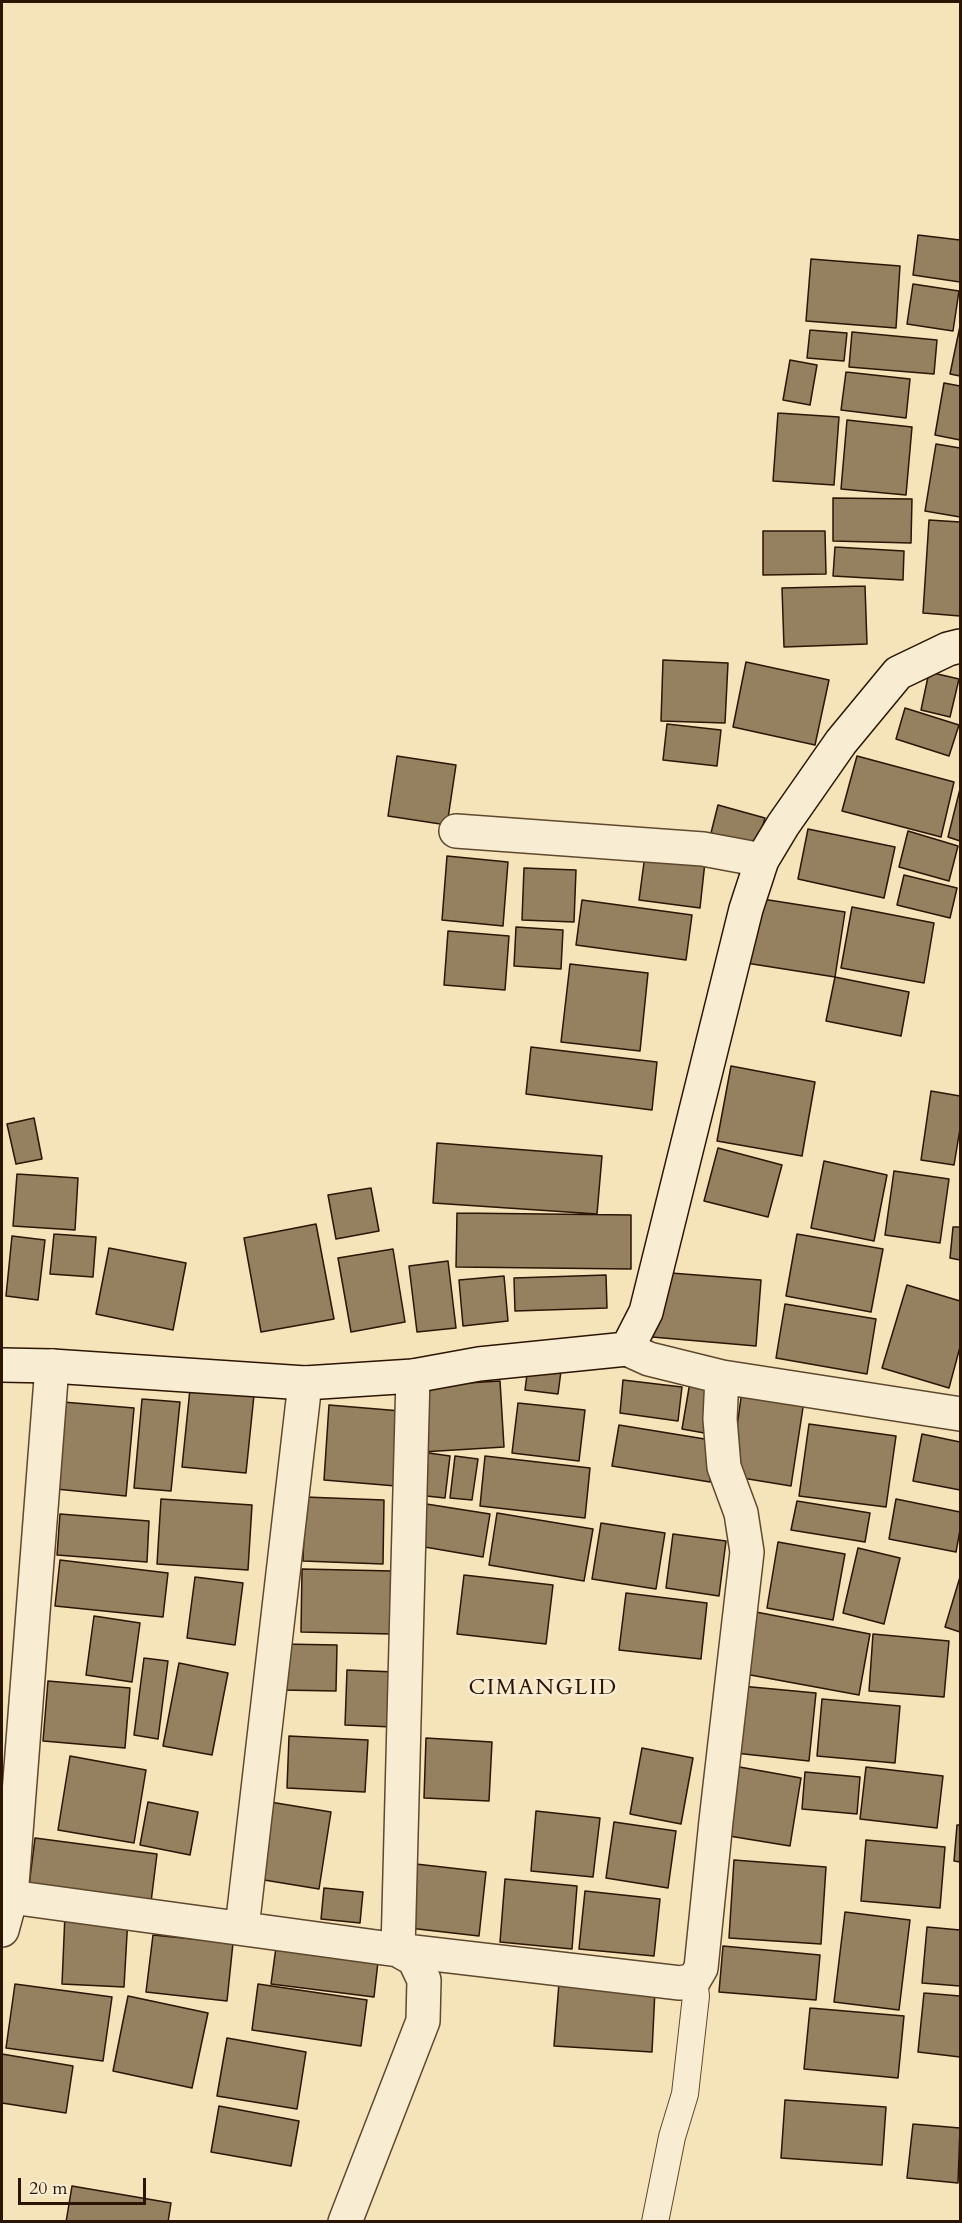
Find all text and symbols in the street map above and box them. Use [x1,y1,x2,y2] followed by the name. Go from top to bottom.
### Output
[468,1676,618,1702] district label: CIMANGLID
[21,2166,148,2204] scale bar
[29,2176,68,2201] text: 20 m

